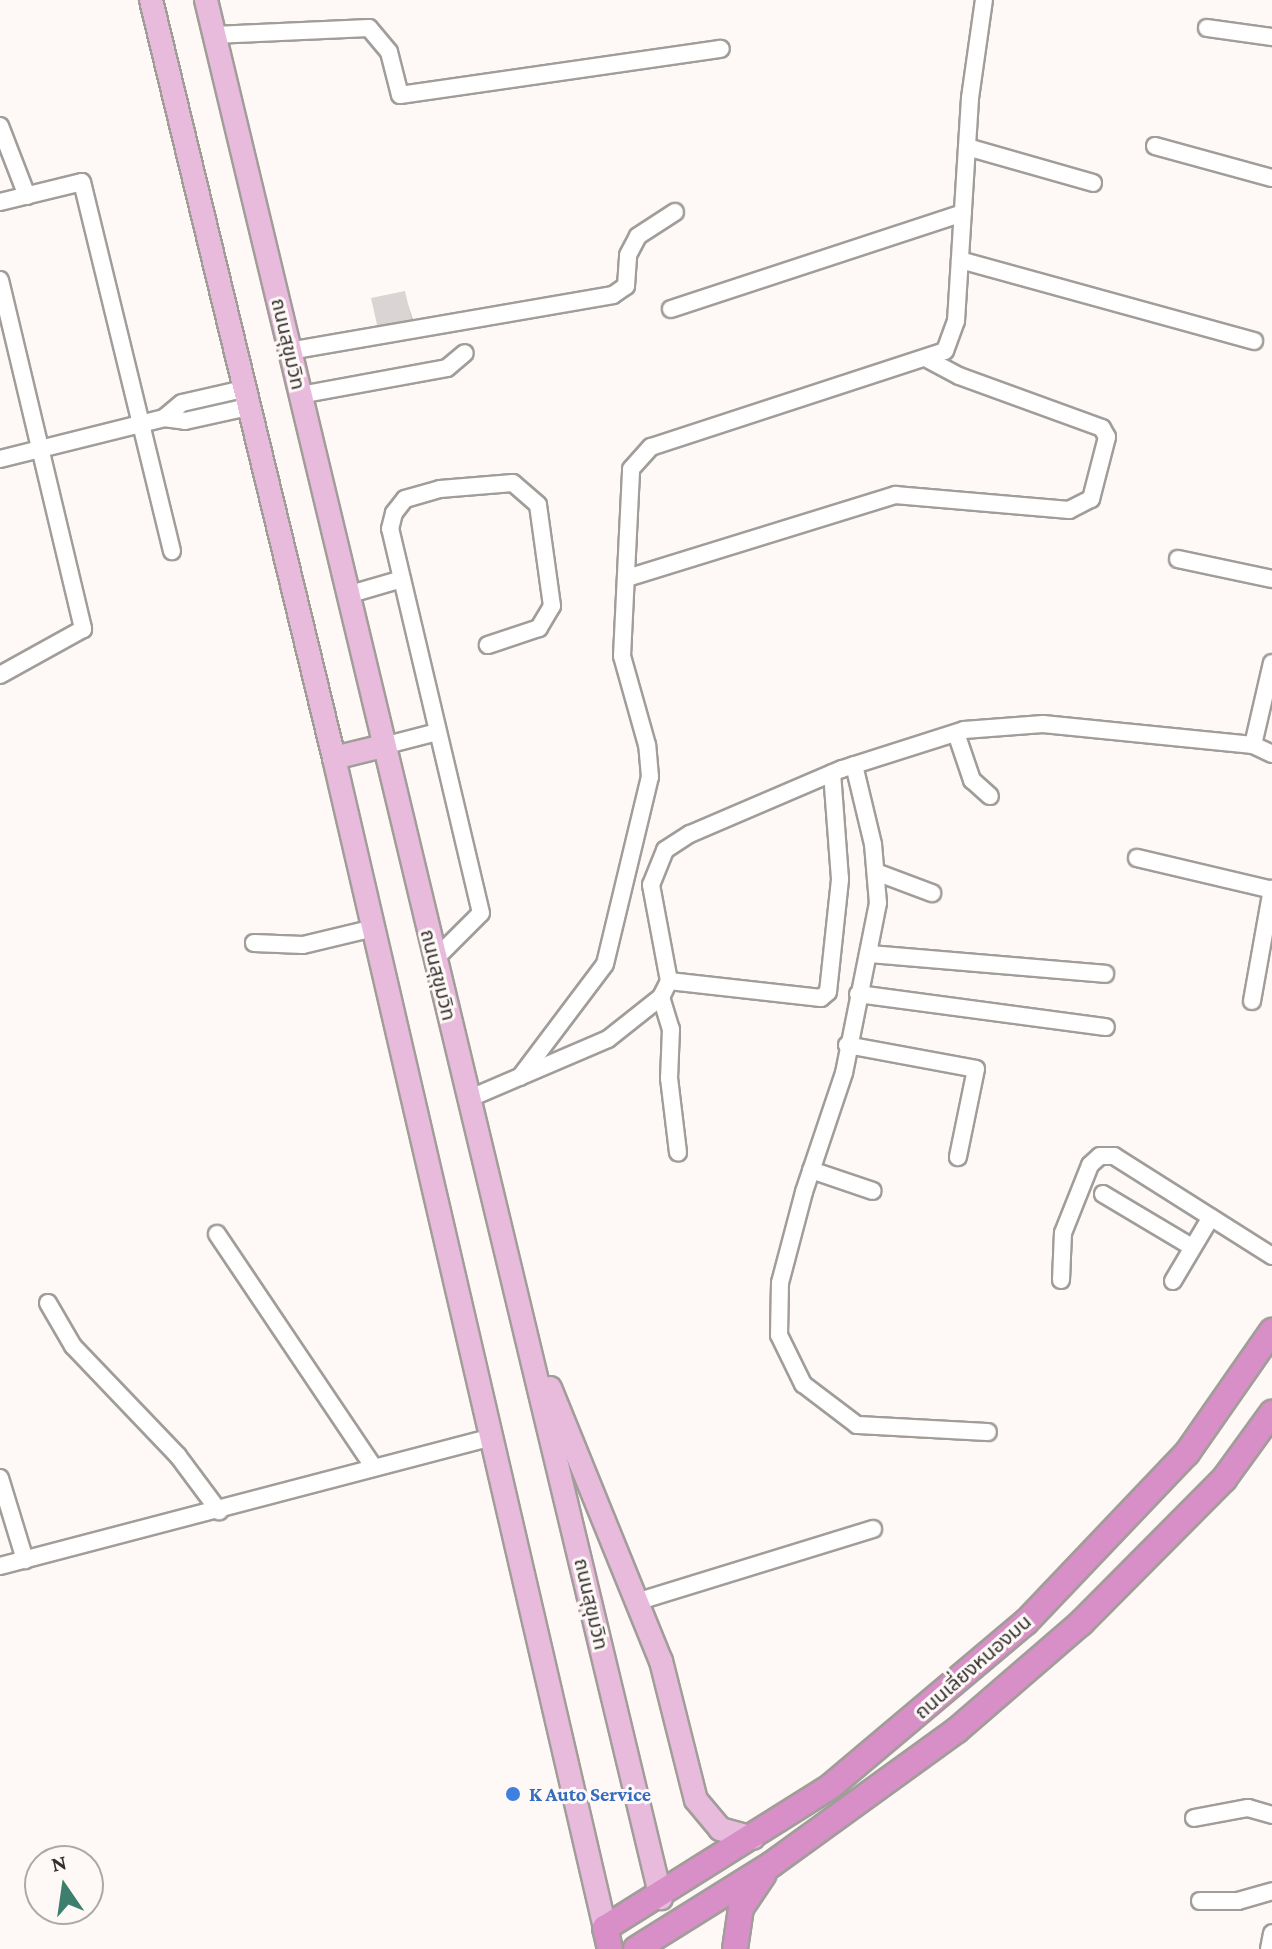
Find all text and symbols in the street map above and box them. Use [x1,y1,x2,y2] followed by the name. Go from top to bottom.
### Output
[266,296,310,392] street label: ถนนสุขุมวิท
[415,927,461,1023] street label: ถนนสุขุมวิท
[569,1556,613,1652] street label: ถนนสุขุมวิท
[910,1610,1036,1724] street label: ถนนเลี่ยงหนองมน
[529,1782,651,1806] place label: K Auto Service
[504,1785,522,1803] marker: K Auto Service
[24,1845,104,1925] north arrow
[49,1849,69,1877] text: N

